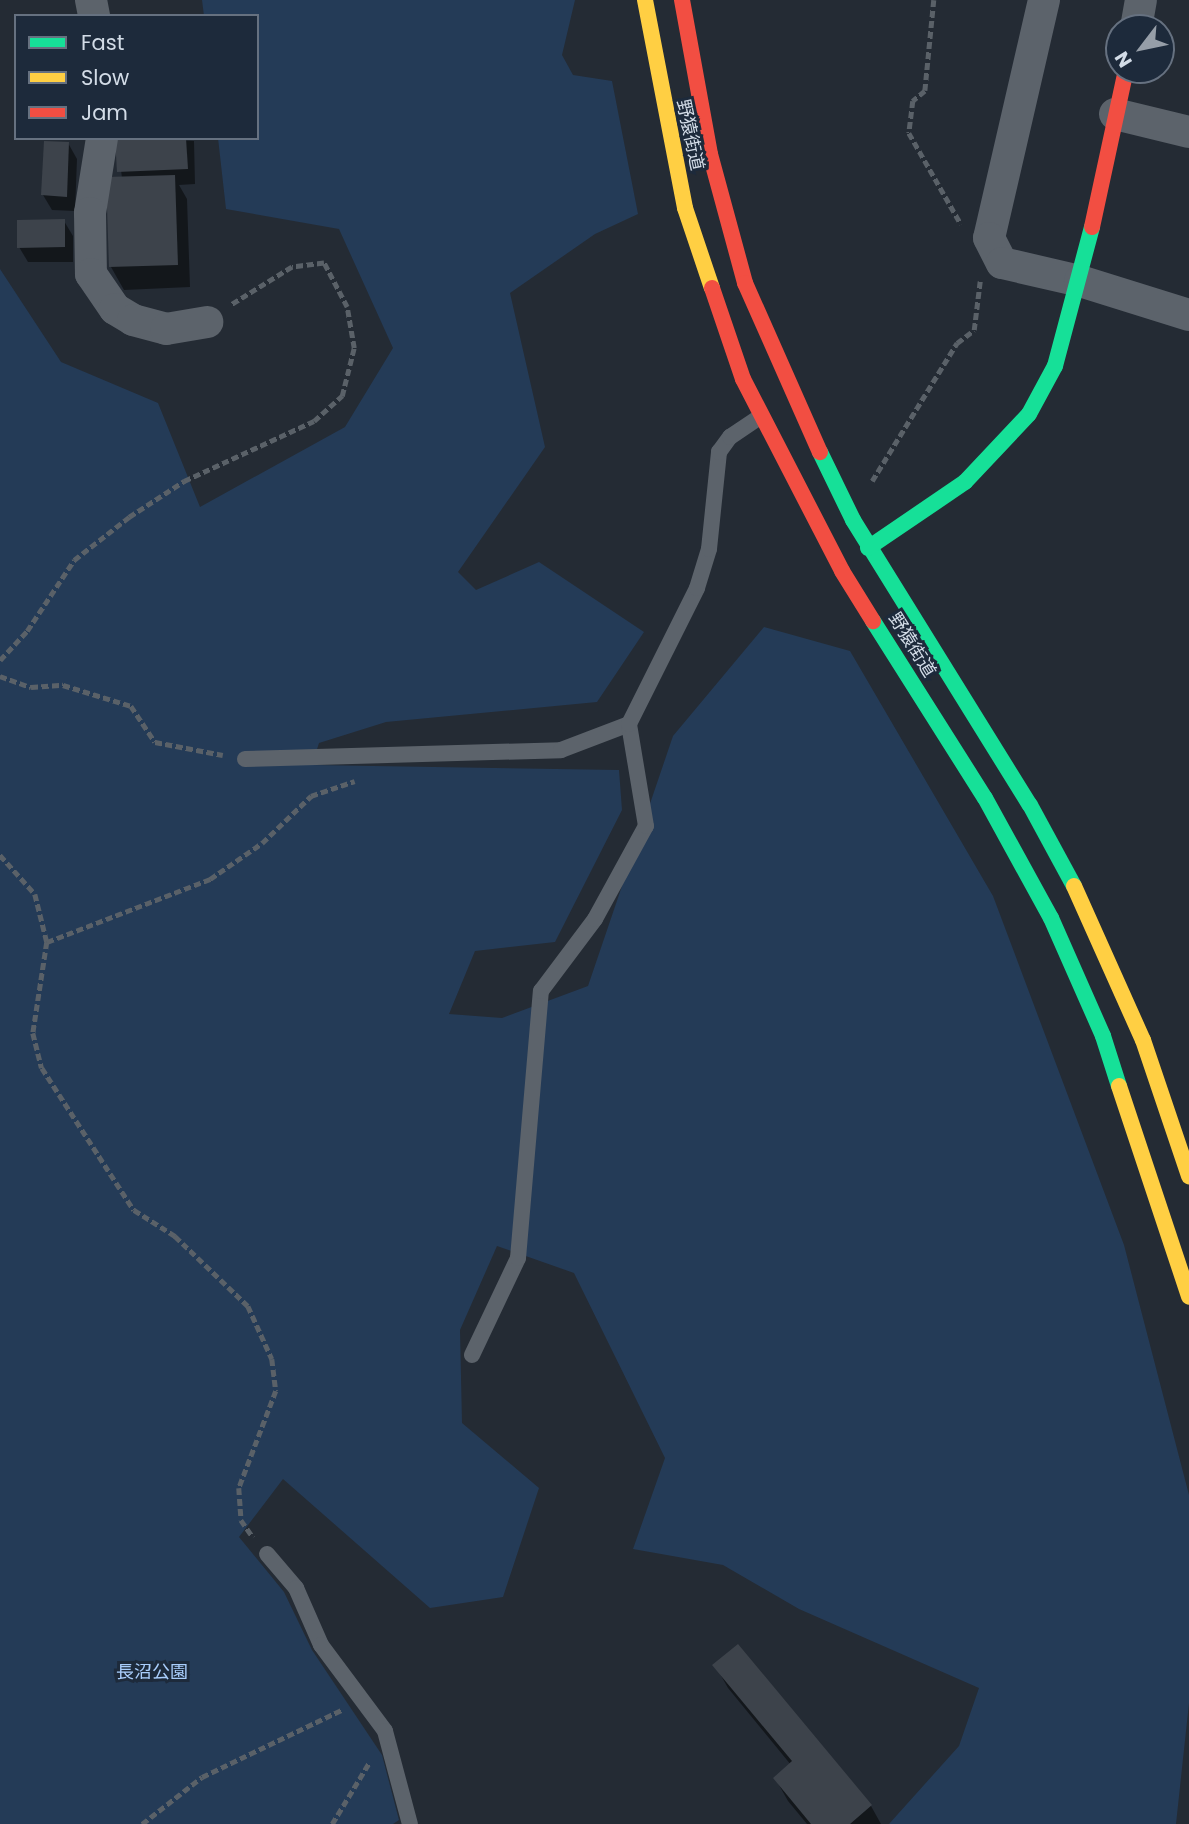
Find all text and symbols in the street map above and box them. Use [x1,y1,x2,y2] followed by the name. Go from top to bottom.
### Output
[14,14,259,140] legend
[1105,14,1175,84] north arrow
[81,28,124,57] text: Fast
[1108,46,1139,73] text: N
[81,63,129,92] text: Slow
[81,98,128,127] text: Jam
[672,98,708,172] street label: 野猿街道
[884,609,940,681] street label: 野猿街道
[116,1661,188,1683] park label: 長沼公園

